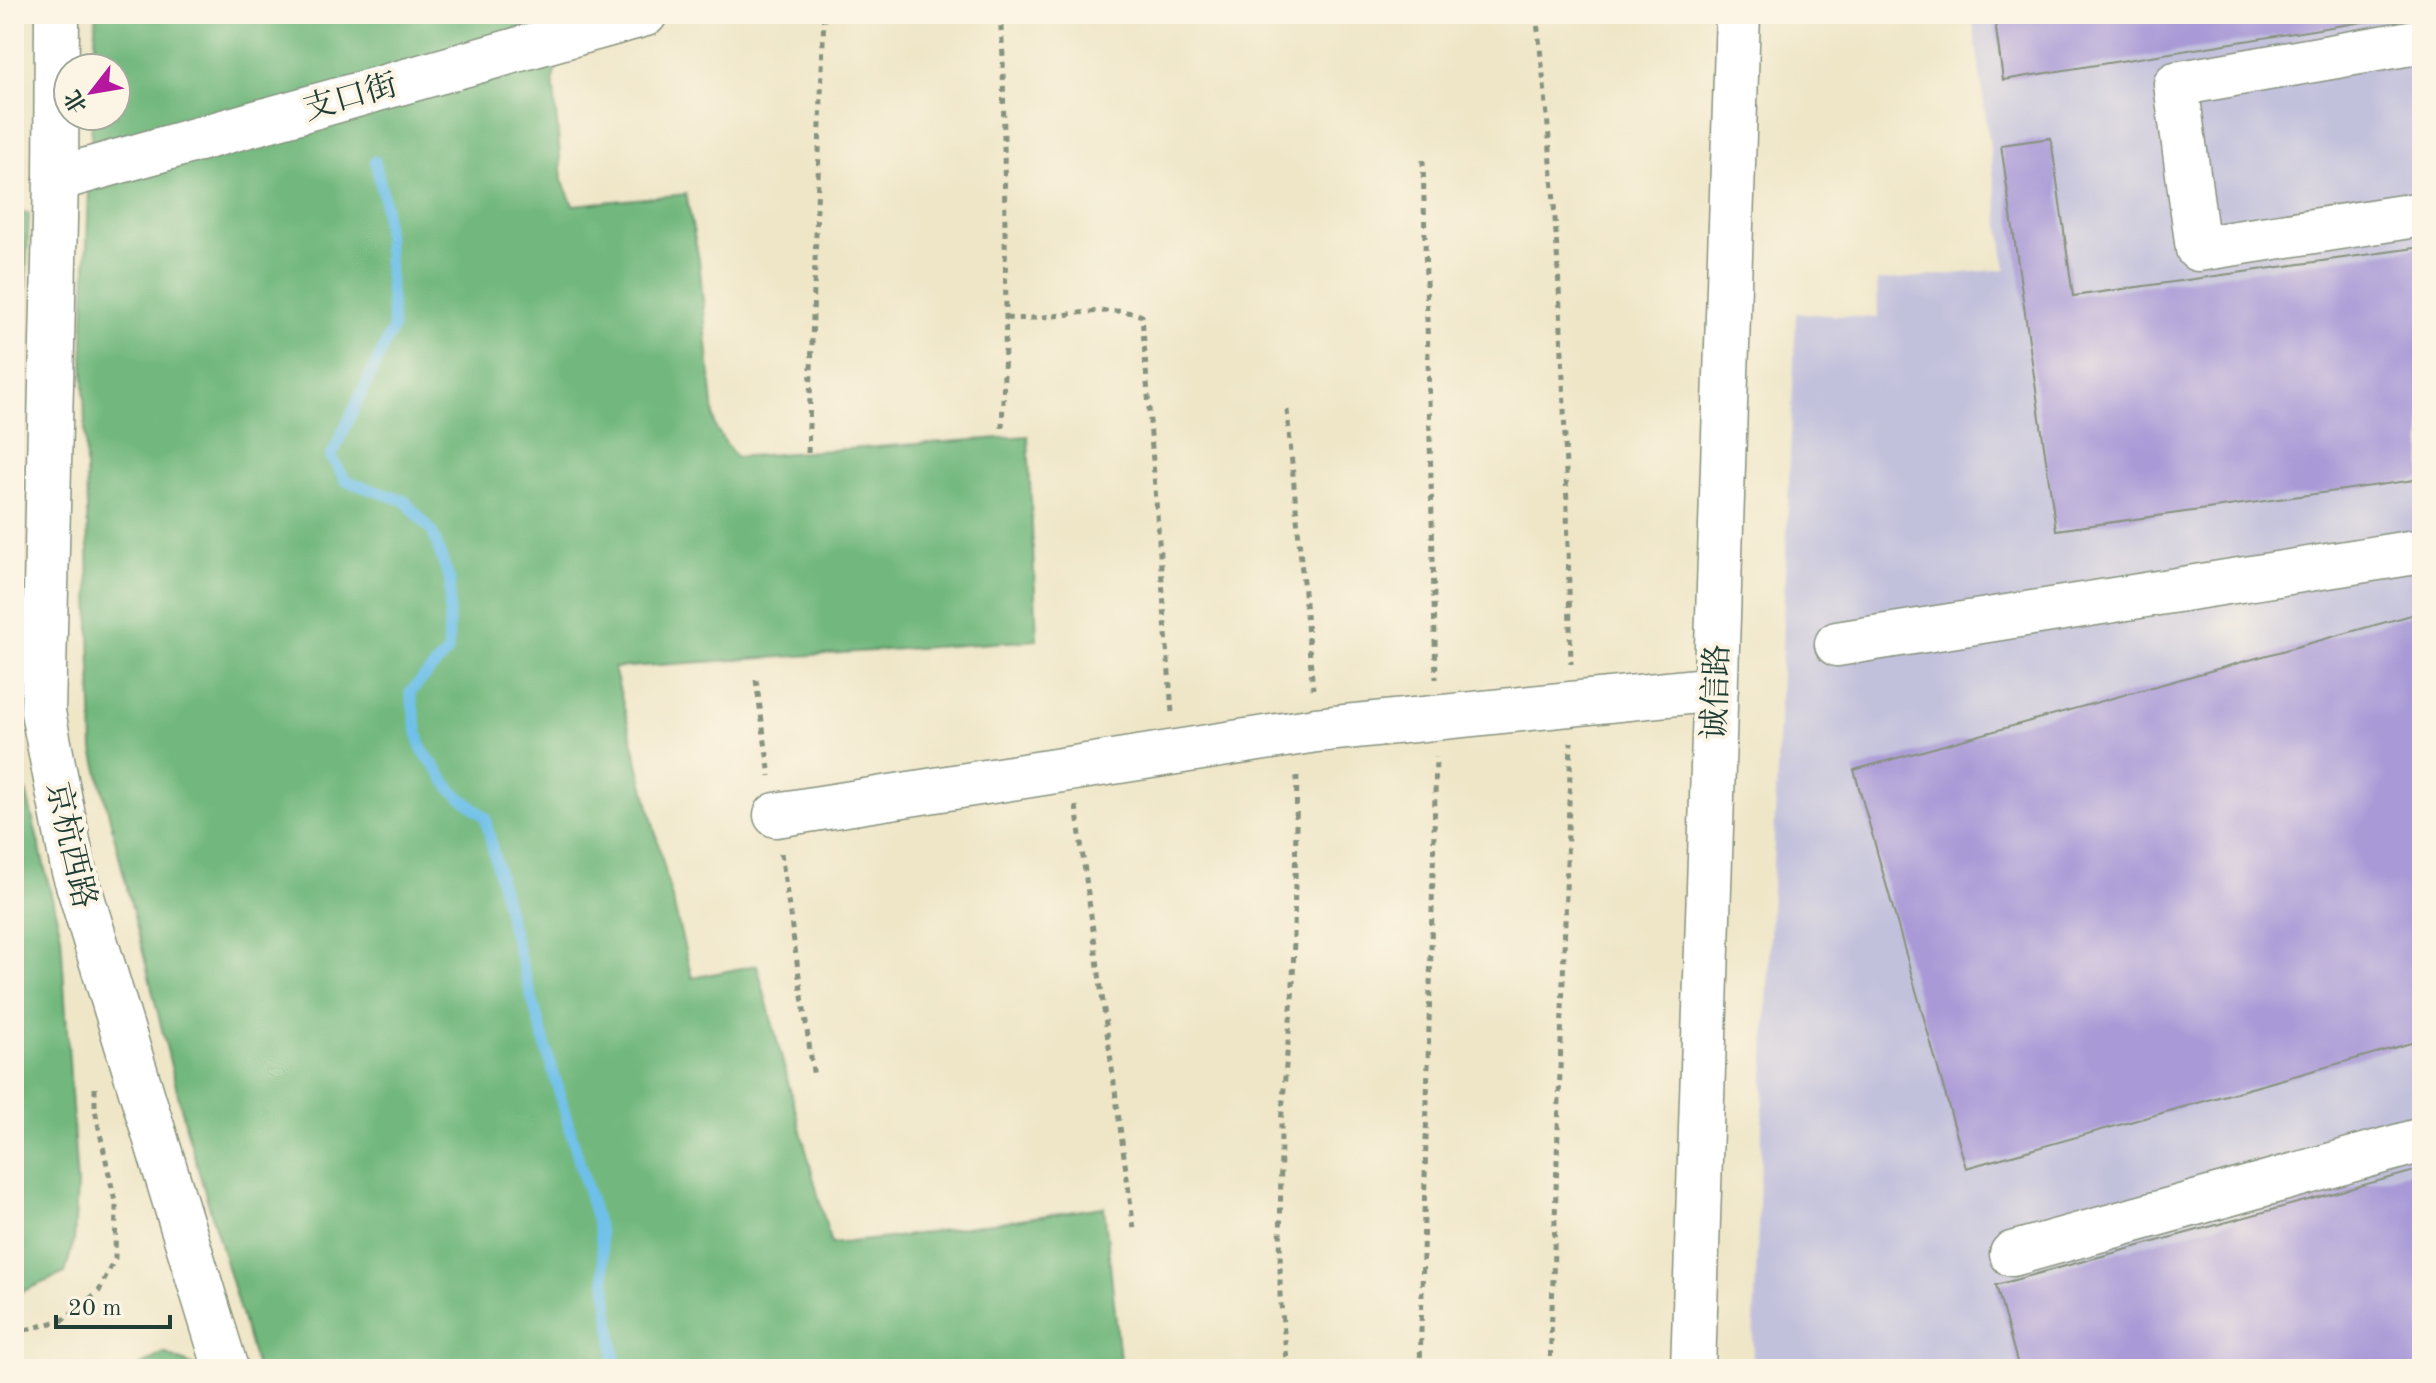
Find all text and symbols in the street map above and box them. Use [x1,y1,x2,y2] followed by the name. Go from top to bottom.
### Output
[52,52,132,132] north arrow
[299,67,401,127] street label: 支口街
[61,86,92,117] text: 北
[1696,643,1736,741] street label: 诚信路
[39,779,103,912] street label: 京杭西路
[56,1279,170,1329] scale bar
[68,1297,122,1321] text: 20 m

